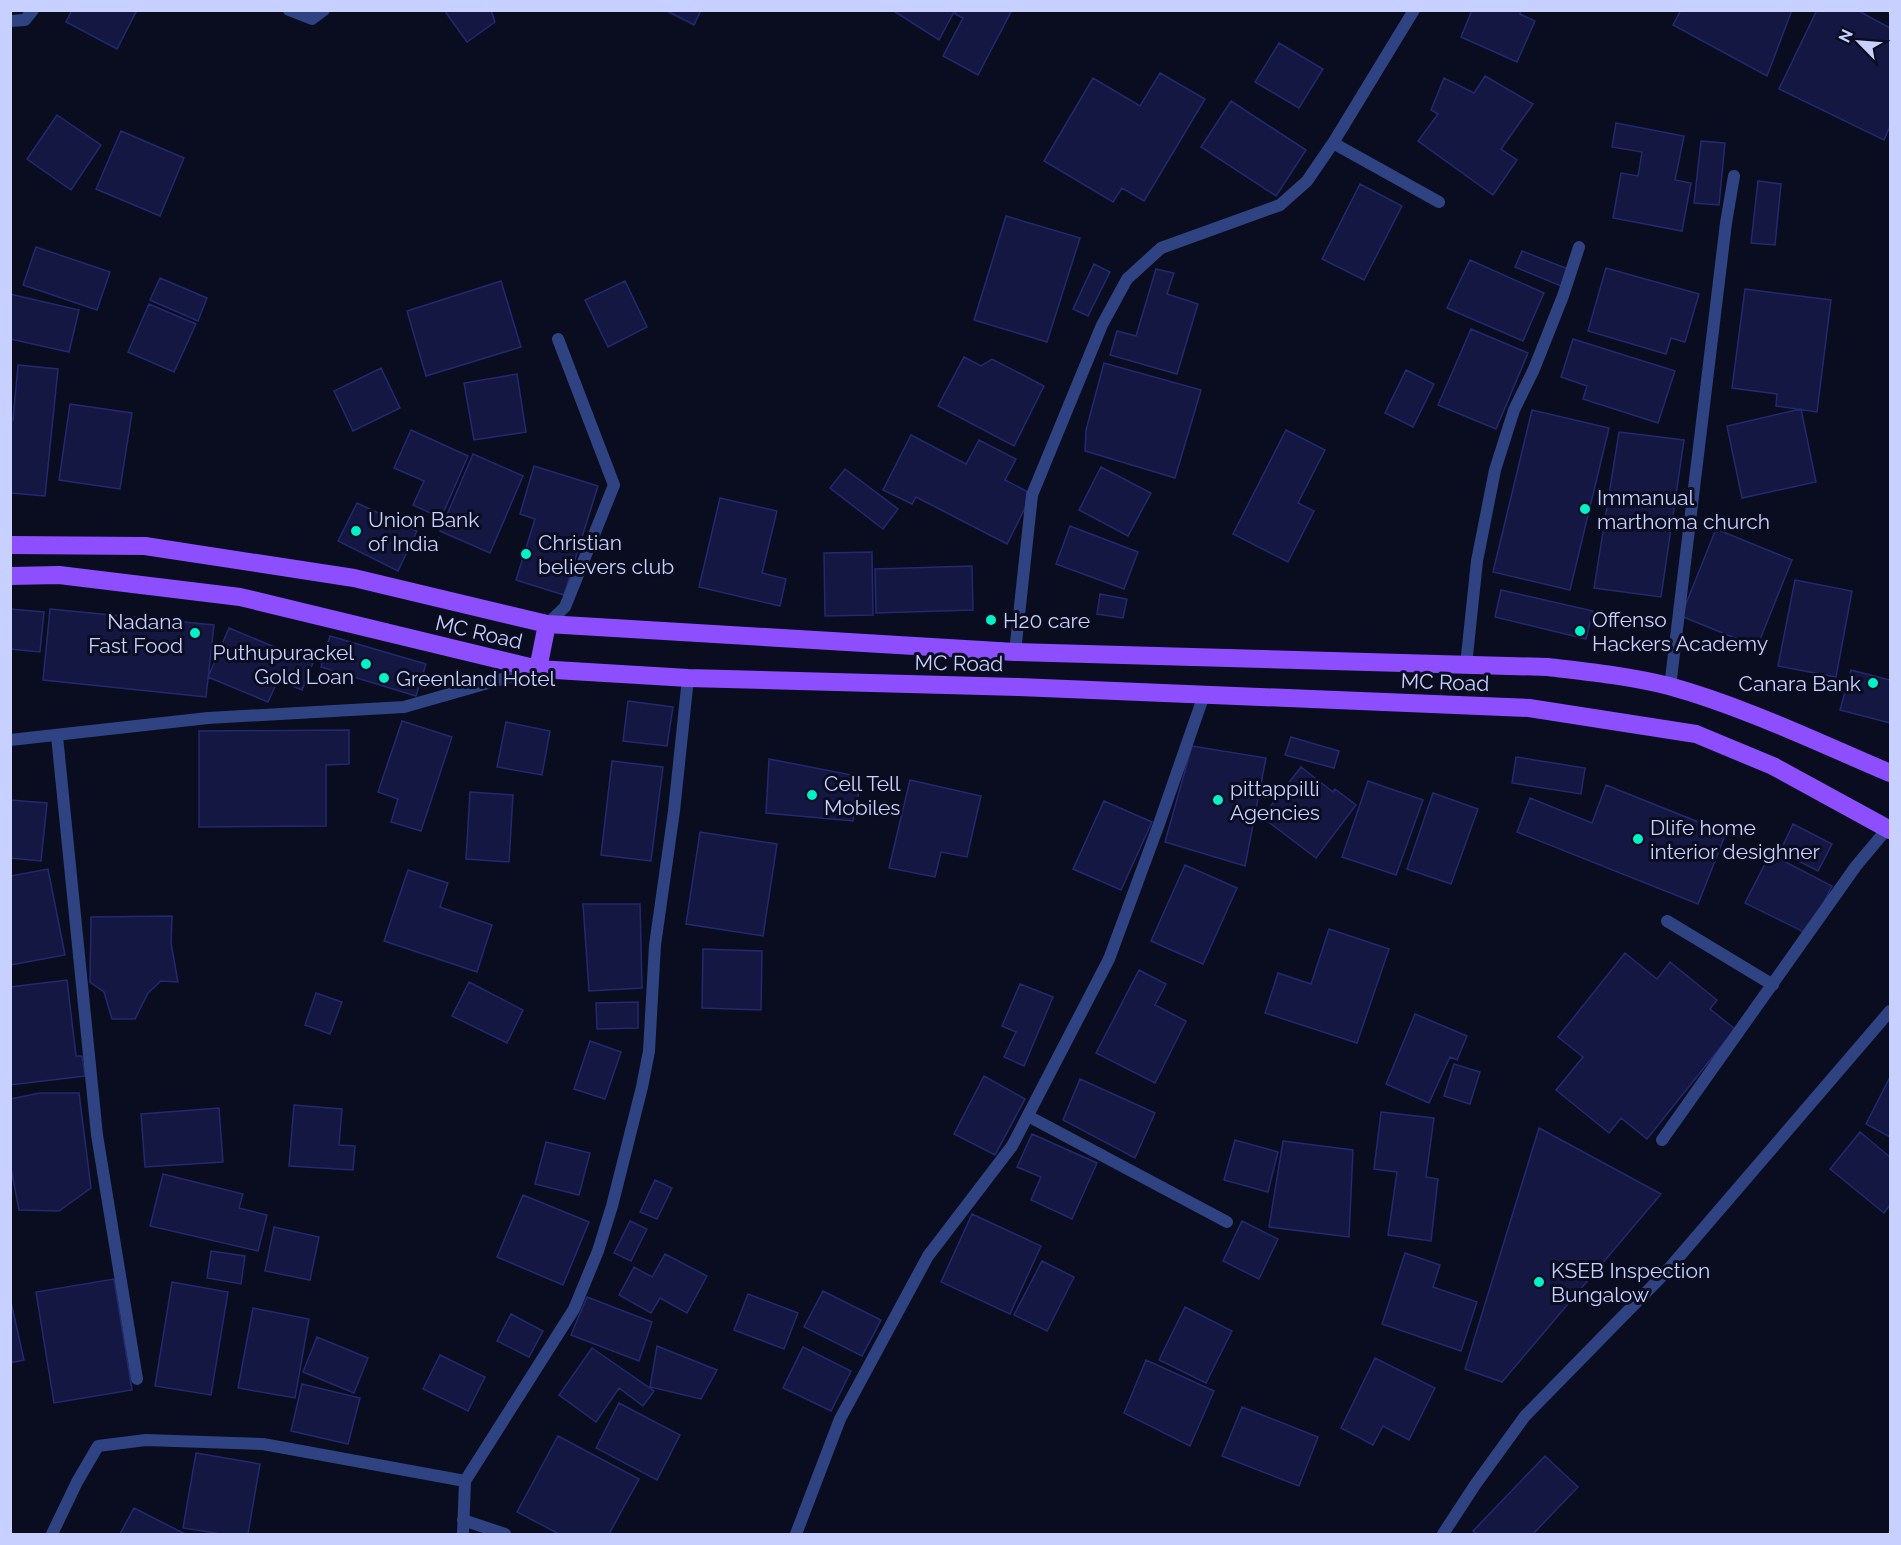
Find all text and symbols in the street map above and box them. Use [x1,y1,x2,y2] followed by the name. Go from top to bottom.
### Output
[1829,12,1889,72] north arrow
[1835,26,1857,45] text: N
[1597,485,1770,534] place label: Immanual marthoma church
[1578,502,1592,516] marker: Immanual marthoma church
[368,507,479,556] place label: Union Bank of India
[349,524,363,538] marker: Union Bank of India
[538,530,674,579] place label: Christian believers club
[519,547,533,561] marker: Christian believers club
[1592,607,1768,656] place label: Offenso Hackers Academy
[1003,608,1090,633] place label: H20 care
[88,609,183,658] place label: Nadana Fast Food
[433,610,525,654] street label: MC Road
[984,613,998,627] marker: H20 care
[1573,624,1587,638] marker: Offenso Hackers Academy
[188,626,202,640] marker: Nadana Fast Food
[212,640,354,689] place label: Puthupurackel Gold Loan
[915,650,1003,676] street label: MC Road
[359,657,373,671] marker: Puthupurackel Gold Loan
[396,666,556,691] place label: Greenland Hotel
[1400,668,1490,696] street label: MC Road
[377,671,391,685] marker: Greenland Hotel
[1739,671,1861,696] place label: Canara Bank
[1866,676,1880,690] marker: Canara Bank
[824,771,901,820] place label: Cell Tell Mobiles
[1230,776,1320,825] place label: pittappilli Agencies
[805,788,819,802] marker: Cell Tell Mobiles
[1211,793,1225,807] marker: pittappilli Agencies
[1650,815,1820,864] place label: Dlife home interior desighner
[1631,832,1645,846] marker: Dlife home interior desighner
[1551,1258,1710,1307] place label: KSEB Inspection Bungalow
[1532,1275,1546,1289] marker: KSEB Inspection Bungalow

